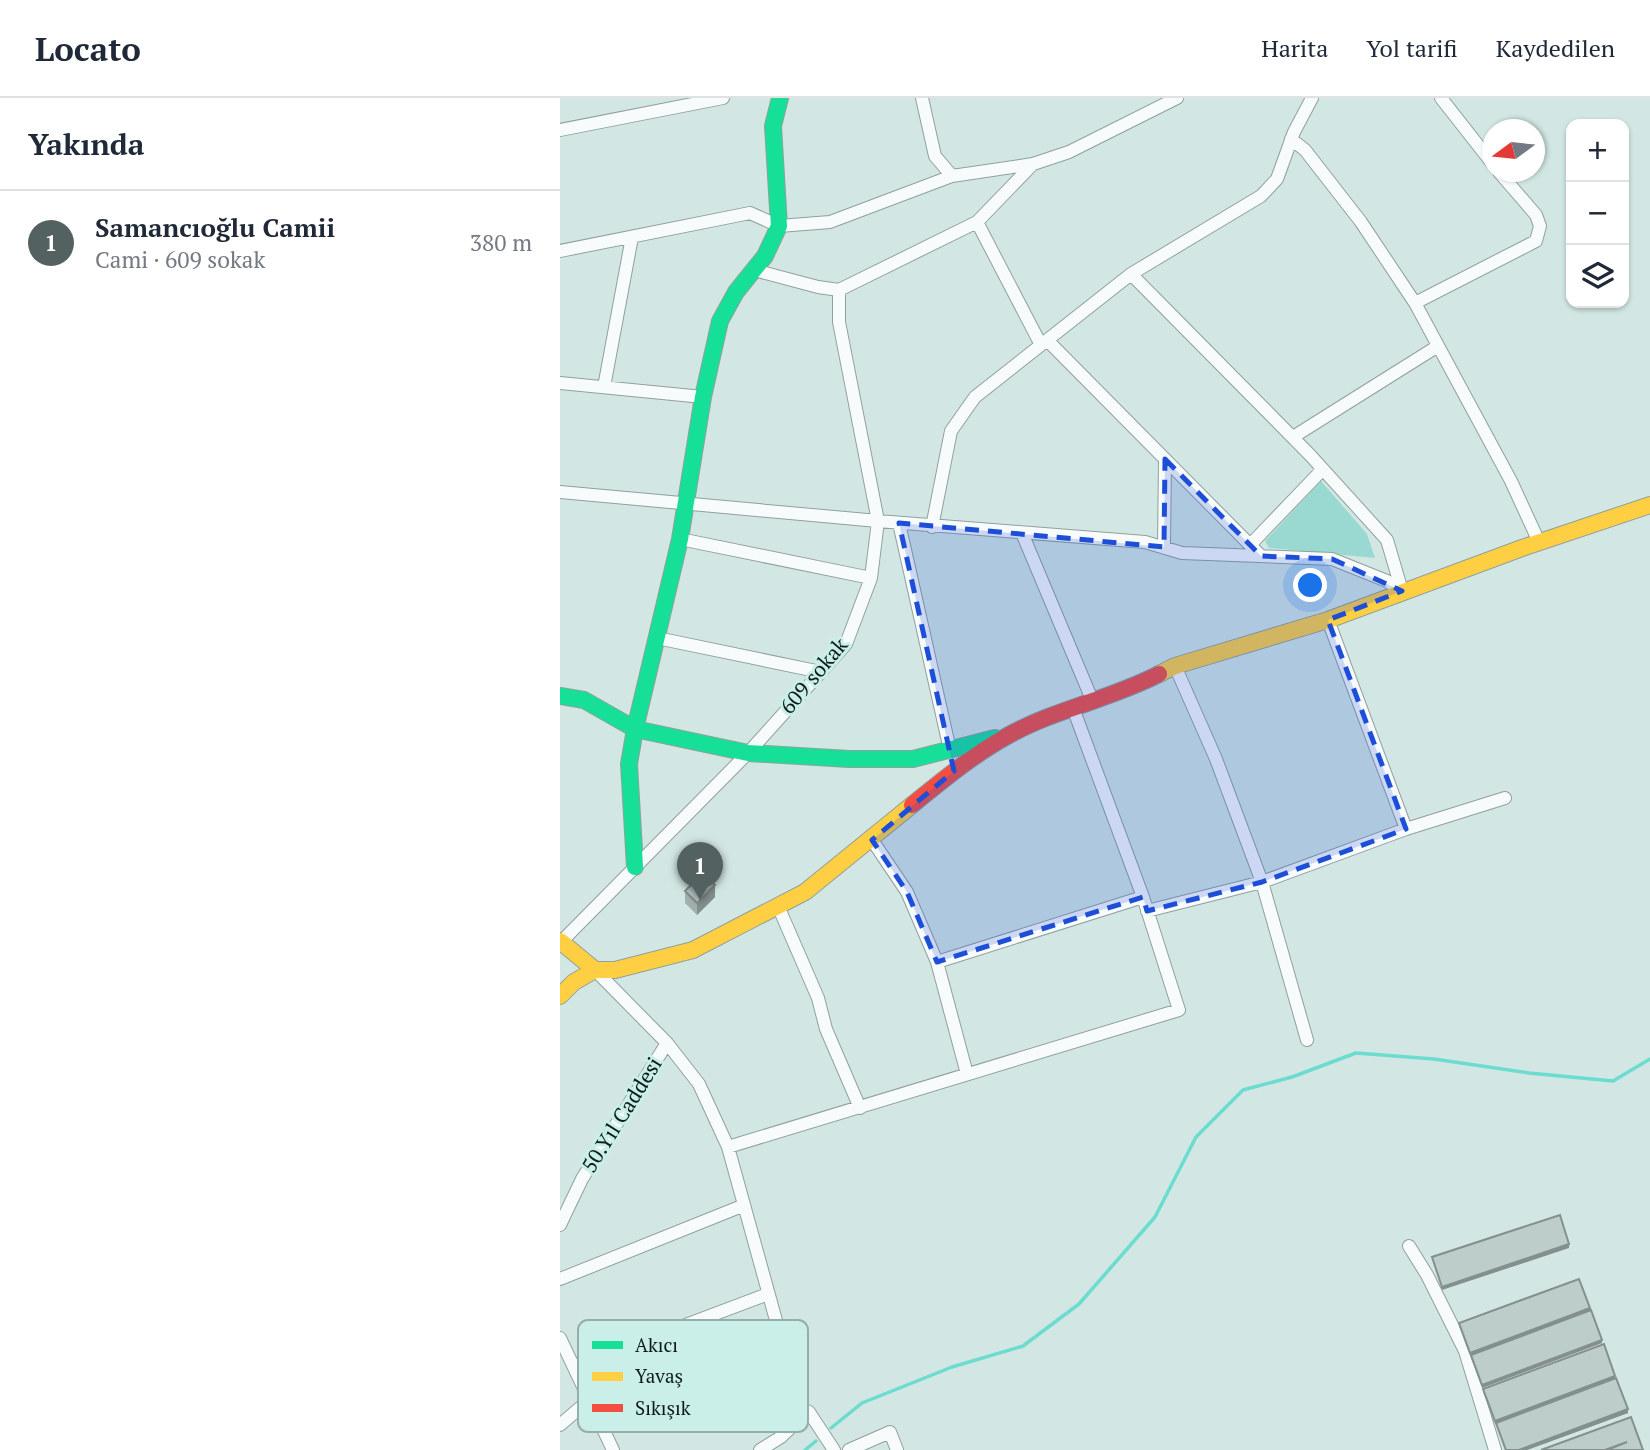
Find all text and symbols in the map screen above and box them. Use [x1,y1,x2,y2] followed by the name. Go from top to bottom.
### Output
[35,27,141,70] text: Locato
[1261,32,1328,64] text: Harita
[1366,32,1458,64] text: Yol tarifi
[1496,32,1615,64] text: Kaydedilen
[1482,119,1545,182] north arrow
[1566,119,1629,308] map controls
[1566,119,1629,182] button: +
[28,124,144,164] text: Yakında
[1566,182,1629,245] button: −
[95,210,335,244] text: Samancıoğlu Camii
[45,227,58,258] text: 1
[470,227,532,258] text: 380 m
[95,244,265,275] text: Cami · 609 sokak
[1566,245,1629,308] button: layers
[1293,568,1327,602] your location
[773,631,854,719] street label: 609 sokak
[677,842,723,900] pin: 1
[575,1051,668,1178] street label: 50.Yıl Caddesi
[578,1320,808,1432] legend
[635,1332,678,1357] text: Akıcı
[635,1363,683,1388] text: Yavaş
[635,1395,691,1420] text: Sıkışık

